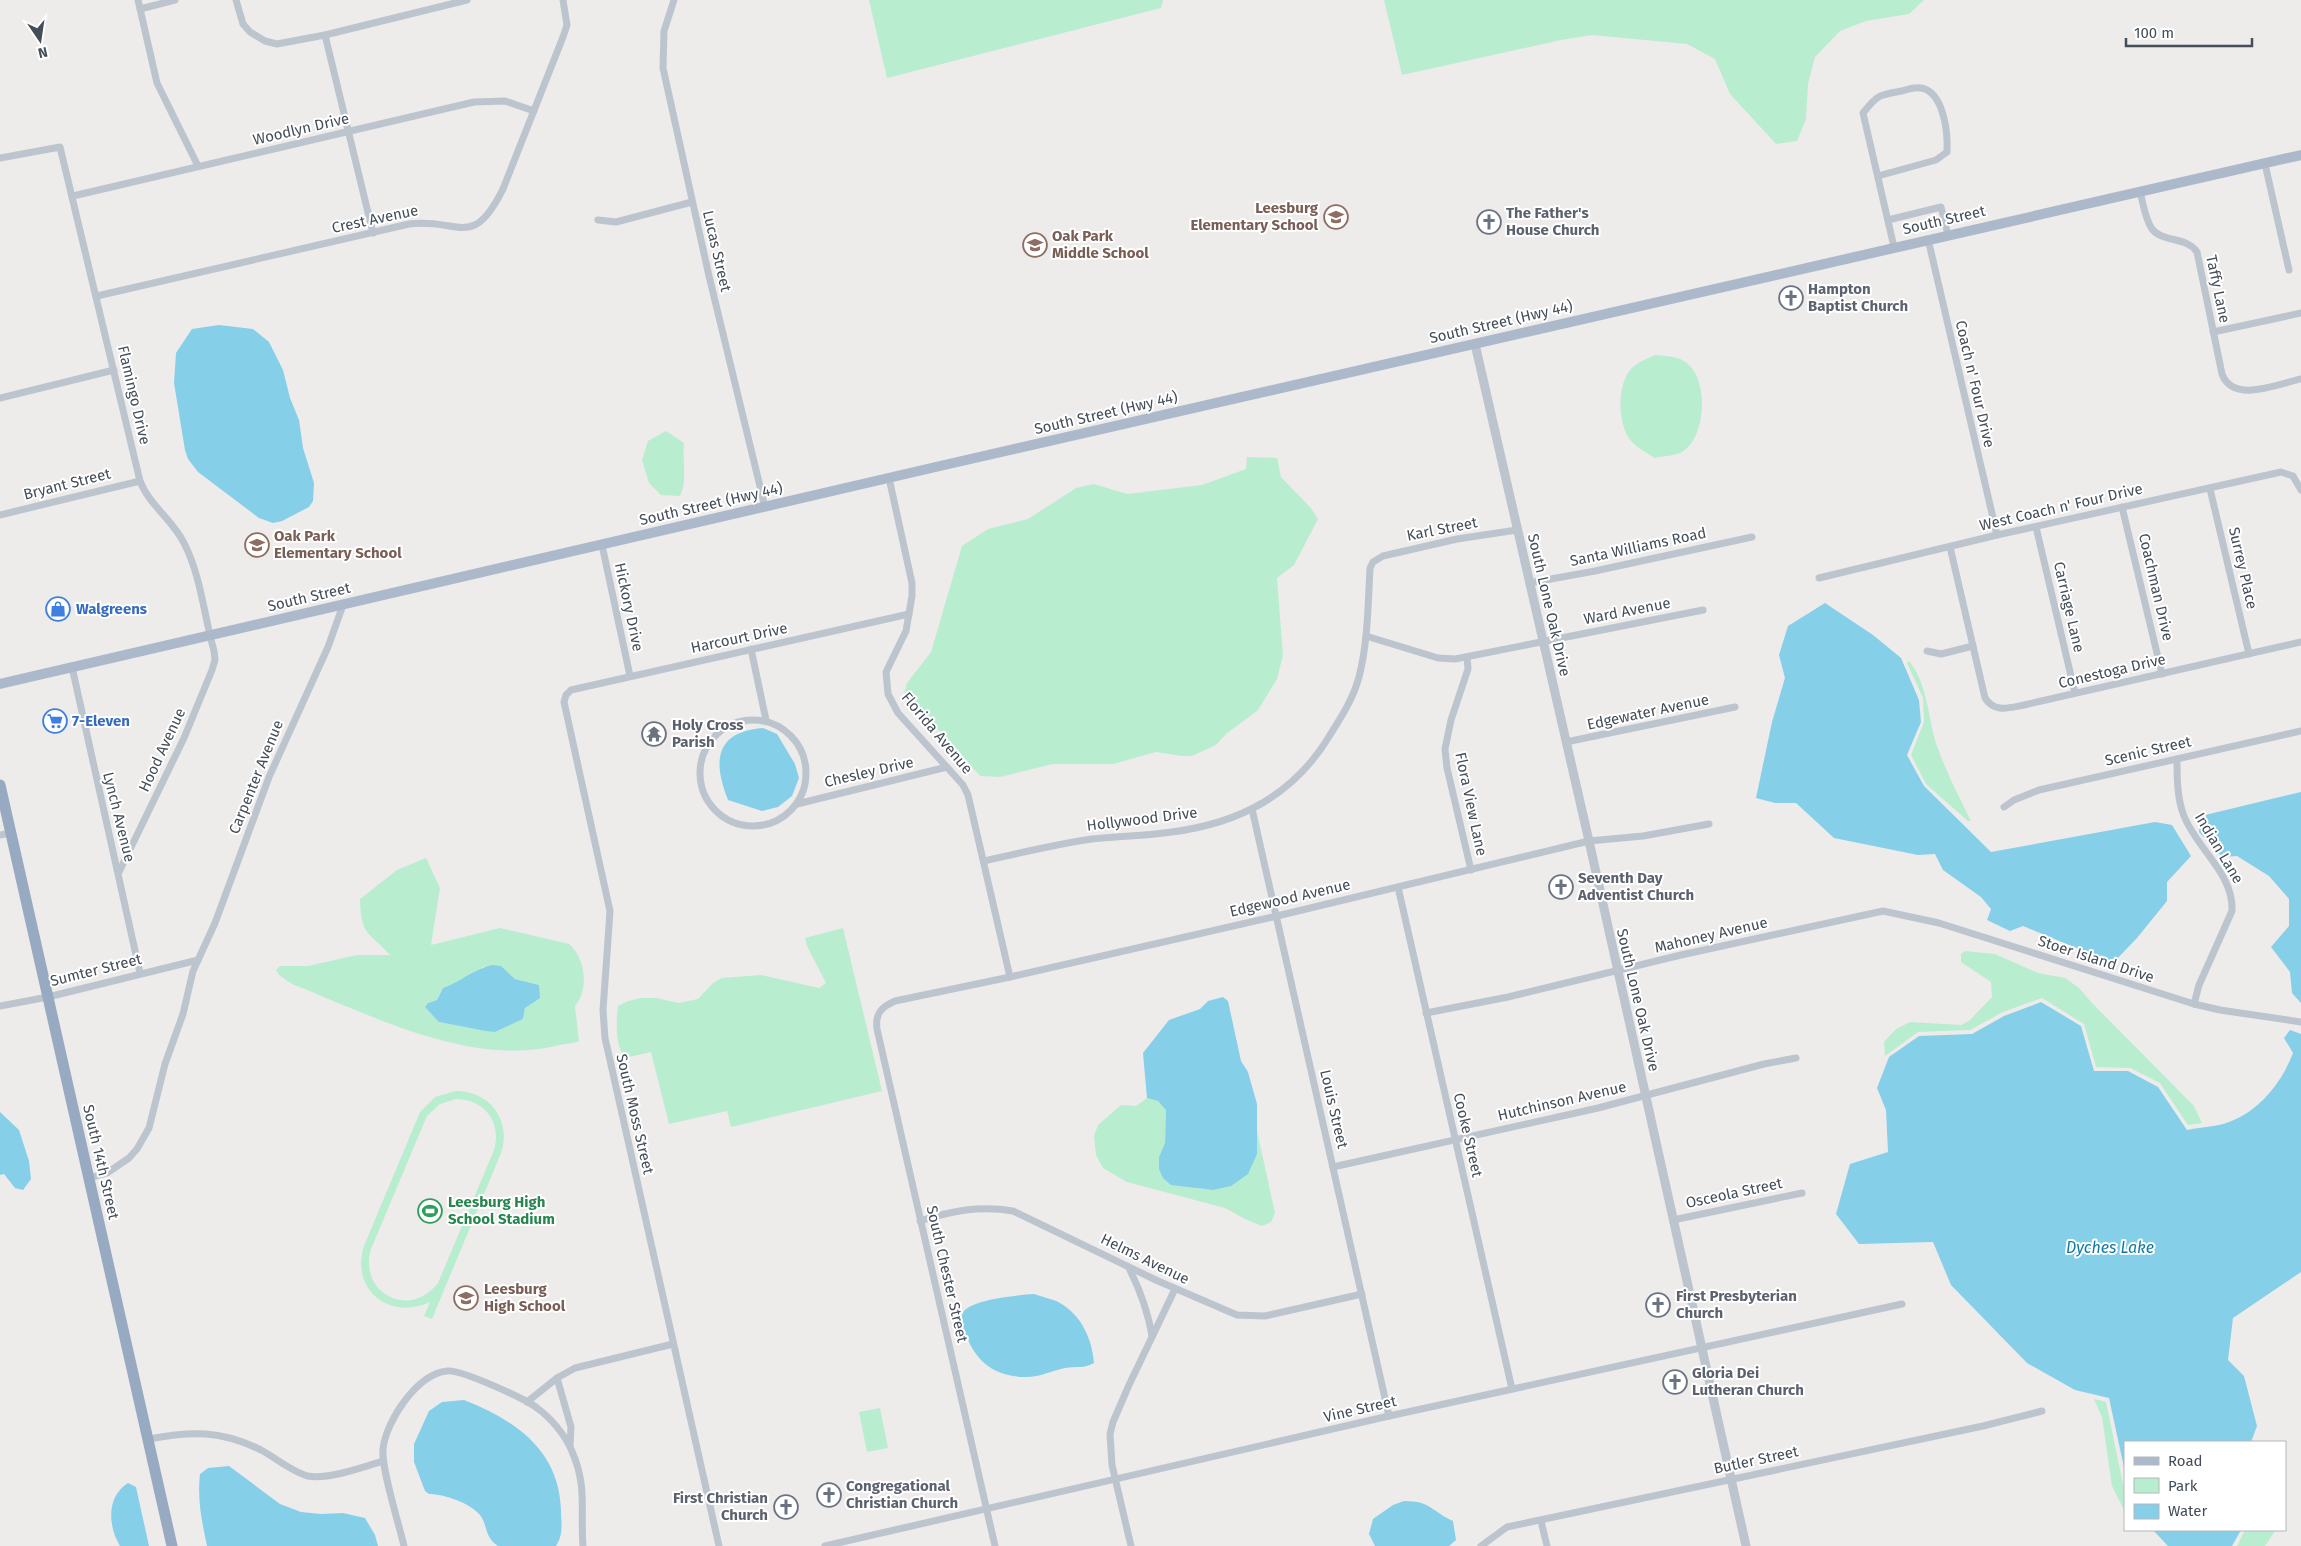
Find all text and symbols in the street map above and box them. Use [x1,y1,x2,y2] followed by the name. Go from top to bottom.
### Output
[15,15,65,65] north arrow
[2126,15,2252,47] scale bar
[2134,24,2174,42] text: 100 m
[36,43,49,62] text: N
[251,109,351,149] street label: Woodlyn Drive
[1190,199,1319,234] place label: Leesburg Elementary School
[330,201,420,237] street label: Crest Avenue
[1901,202,1988,238] street label: South Street
[1323,204,1349,230] school or university icon: Leesburg Elementary School
[1506,204,1600,239] place label: The Father's House Church
[699,209,735,294] street label: Lucas Street
[1476,209,1502,235] church icon: The Father's House Church
[1052,227,1149,262] place label: Oak Park Middle School
[1022,232,1048,258] school or university icon: Oak Park Middle School
[2202,253,2234,325] street label: Taffy Lane
[1808,280,1908,315] place label: Hampton Baptist Church
[1778,285,1804,311] church icon: Hampton Baptist Church
[1428,297,1575,347] street label: South Street (Hwy 44)
[1952,319,1998,449] street label: Coach n' Four Drive
[114,344,154,446] street label: Flamingo Drive
[1033,388,1180,438] street label: South Street (Hwy 44)
[22,464,113,504] street label: Bryant Street
[638,479,785,529] street label: South Street (Hwy 44)
[1978,479,2144,535] street label: West Coach n' Four Drive
[1405,513,1480,545] street label: Karl Street
[1568,524,1708,570] street label: Santa Williams Road
[2225,525,2261,611] street label: Surrey Place
[274,527,402,562] place label: Oak Park Elementary School
[2135,531,2177,643] street label: Coachman Drive
[244,532,270,558] school or university icon: Oak Park Elementary School
[1524,532,1574,678] street label: South Lone Oak Drive
[2050,560,2088,654] street label: Carriage Lane
[611,561,647,653] street label: Hickory Drive
[266,579,353,615] street label: South Street
[1582,594,1672,628] street label: Ward Avenue
[45,596,71,622] shop icon: Walgreens
[76,600,147,618] place label: Walgreens
[689,619,789,657] street label: Harcourt Drive
[2057,650,2167,692] street label: Conestoga Drive
[898,688,976,778] street label: Florida Avenue
[1585,690,1711,734] street label: Edgewater Avenue
[135,705,189,795] street label: Hood Avenue
[42,708,68,734] supermarket icon: 7-Eleven
[72,712,130,730] place label: 7-Eleven
[672,716,744,751] place label: Holy Cross Parish
[225,718,287,836] street label: Carpenter Avenue
[641,721,667,747] temple icon: Holy Cross Parish
[2103,732,2193,770] street label: Scenic Street
[1451,750,1491,858] street label: Flora View Lane
[823,753,915,791] street label: Chesley Drive
[99,770,139,864] street label: Lynch Avenue
[1086,803,1198,835] street label: Hollywood Drive
[2191,809,2247,887] street label: Indian Lane
[1577,869,1694,904] place label: Seventh Day Adventist Church
[1548,874,1574,900] church icon: Seventh Day Adventist Church
[1228,875,1352,921] street label: Edgewood Avenue
[1653,913,1769,957] street label: Mahoney Avenue
[1613,927,1663,1073] street label: South Lone Oak Drive
[2036,932,2156,986] street label: Stoer Island Drive
[48,950,144,990] street label: Sumter Street
[612,1052,658,1176] street label: South Moss Street
[1316,1068,1352,1151] street label: Louis Street
[1496,1077,1628,1125] street label: Hutchinson Avenue
[1450,1091,1487,1179] street label: Cooke Street
[79,1103,123,1222] street label: South 14th Street
[1684,1174,1785,1212] street label: Osceola Street
[448,1193,555,1228] place label: Leesburg High School Stadium
[417,1198,443,1224] sports icon: Leesburg High School Stadium
[922,1204,972,1345] street label: South Chester Street
[1098,1230,1192,1288] street label: Helms Avenue
[2066,1238,2154,1257] water label: Dyches Lake
[484,1280,566,1315] place label: Leesburg High School
[453,1285,479,1311] school or university icon: Leesburg High School
[1676,1287,1797,1322] place label: First Presbyterian Church
[1645,1292,1671,1318] church icon: First Presbyterian Church
[1692,1364,1804,1399] place label: Gloria Dei Lutheran Church
[1662,1369,1688,1395] church icon: Gloria Dei Lutheran Church
[1322,1392,1399,1426] street label: Vine Street
[2124,1441,2286,1531] legend
[1712,1442,1801,1478] street label: Butler Street
[2168,1452,2203,1470] text: Road
[846,1477,958,1512] place label: Congregational Christian Church
[2168,1477,2198,1495] text: Park
[816,1482,842,1508] church icon: Congregational Christian Church
[673,1489,768,1524] place label: First Christian Church
[773,1494,799,1520] church icon: First Christian Church
[2168,1502,2207,1520] text: Water

